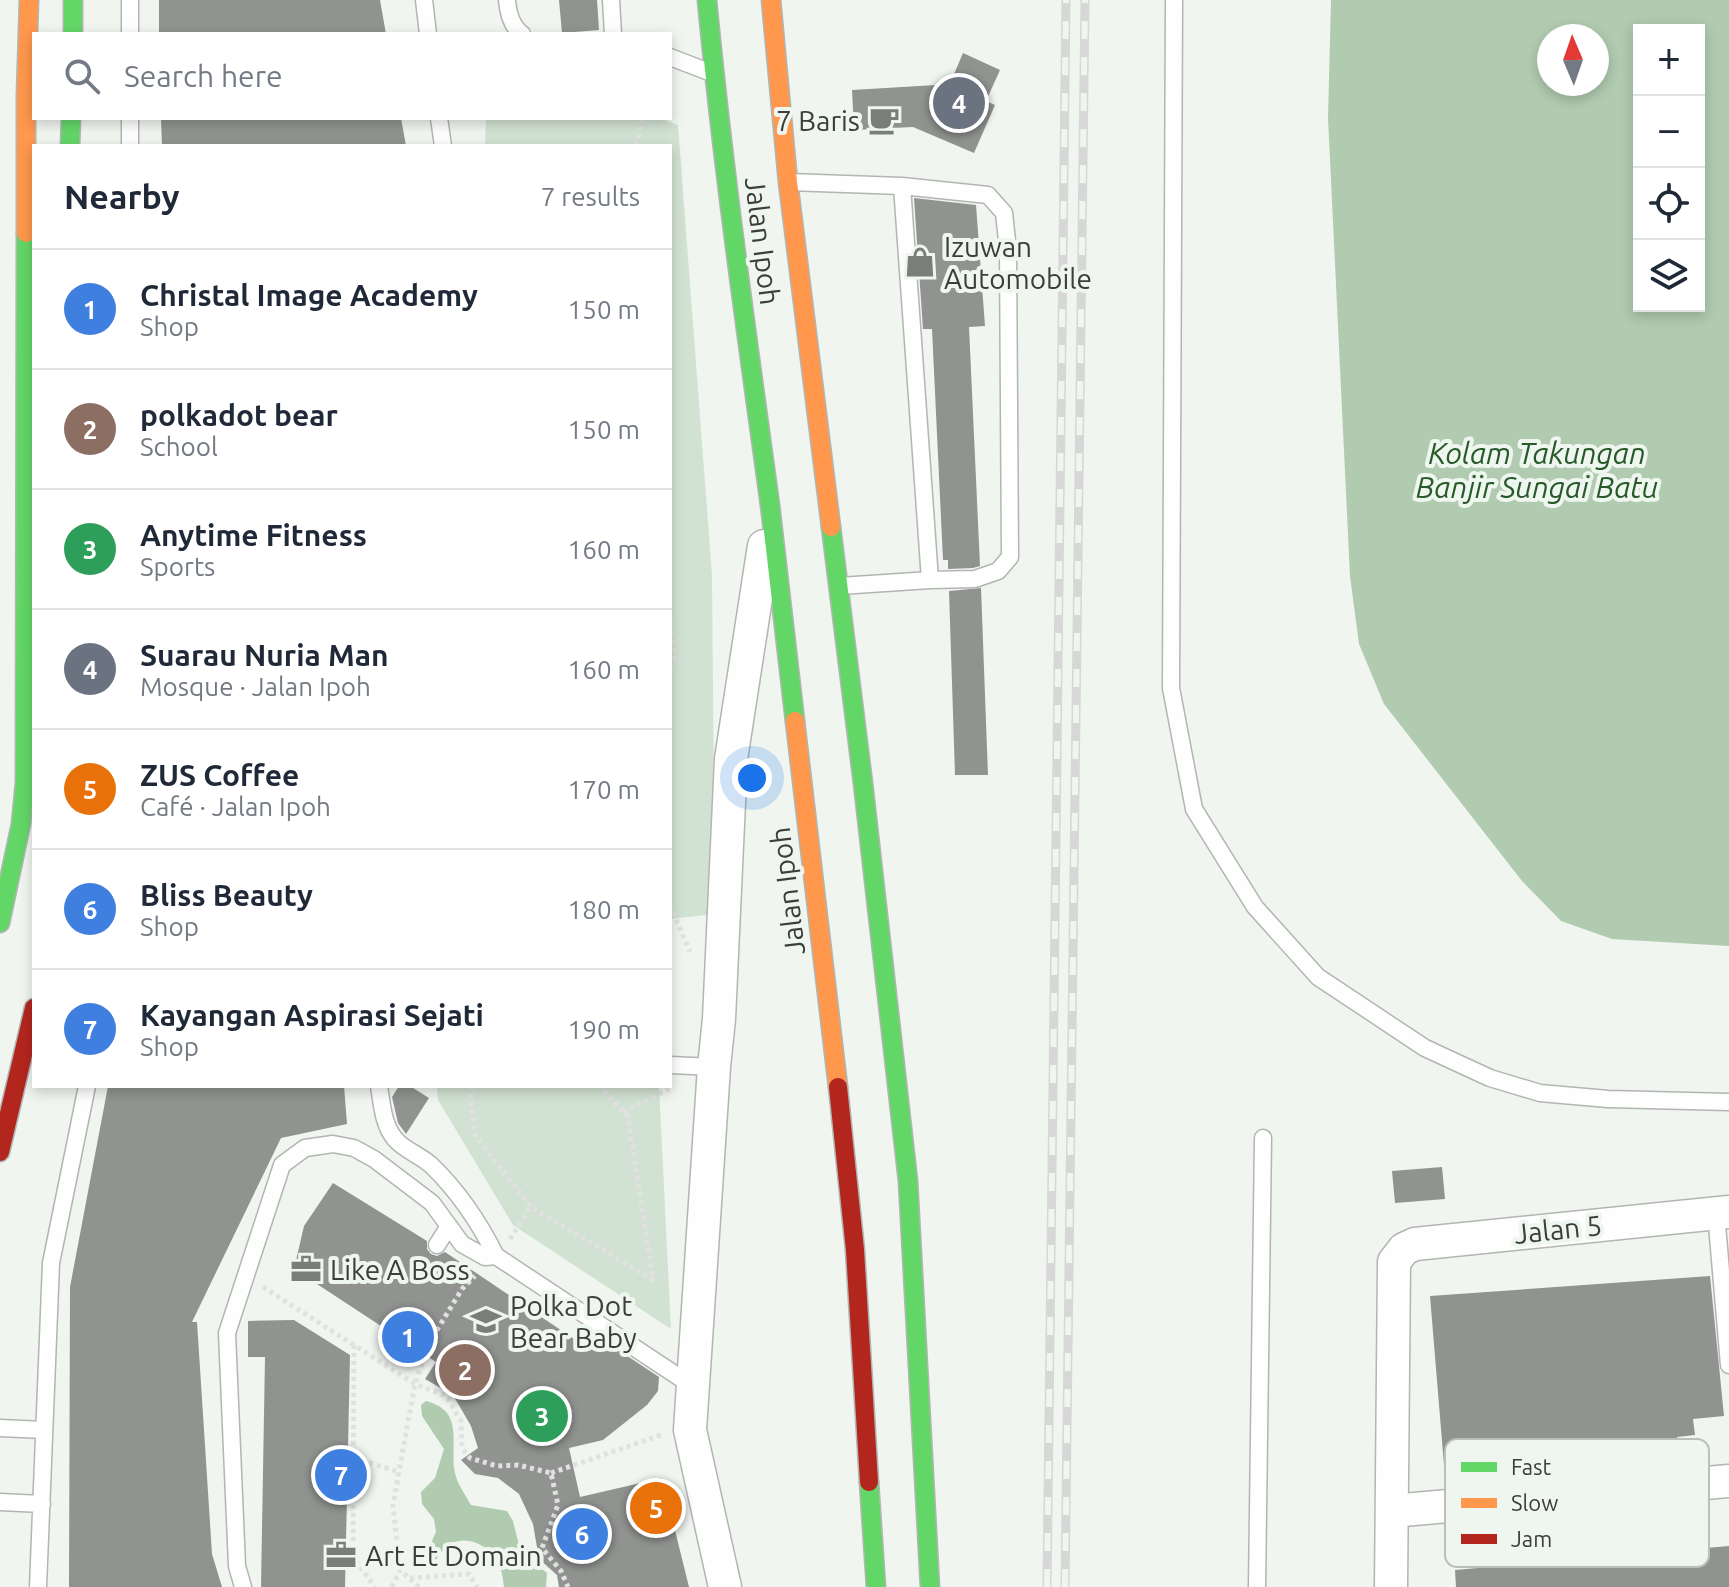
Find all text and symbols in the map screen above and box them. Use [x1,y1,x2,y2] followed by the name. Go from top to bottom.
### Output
[1537,24,1609,96] north arrow
[1633,24,1705,312] map controls
[1633,24,1705,96] button: +
[32,32,672,120] search box
[60,54,104,98] icon: search
[124,59,283,93] text: Search here
[933,73,985,133] pin: 4
[1633,96,1705,168] button: −
[867,103,901,137] cafe icon: 7 Baris
[776,105,860,136] place label: 7 Baris
[1633,168,1705,240] button: locate
[740,175,786,307] street label: Jalan Ipoh
[64,177,179,215] text: Nearby
[541,182,640,211] text: 7 results
[944,231,1092,294] place label: Izuwan Automobile
[1633,240,1705,312] button: layers
[903,245,937,279] shop icon: Izuwan Automobile
[140,278,478,312] text: Christal Image Academy
[83,295,97,324] text: 1
[568,295,640,324] text: 150 m
[140,312,199,341] text: Shop
[140,398,338,432] text: polkadot bear
[83,415,97,444] text: 2
[568,415,640,444] text: 150 m
[140,432,218,461] text: School
[1416,436,1658,504] water label: Kolam Takungan Banjir Sungai Batu
[140,518,367,552] text: Anytime Fitness
[83,535,97,564] text: 3
[568,535,640,564] text: 160 m
[140,552,215,581] text: Sports
[140,638,388,672] text: Suarau Nuria Man
[83,655,97,684] text: 4
[568,655,640,684] text: 160 m
[140,672,371,701] text: Mosque · Jalan Ipoh
[140,758,299,792] text: ZUS Coffee
[732,758,772,798] your location
[83,775,97,804] text: 5
[568,775,640,804] text: 170 m
[140,792,331,821] text: Café · Jalan Ipoh
[764,825,810,957] street label: Jalan Ipoh
[140,878,313,912] text: Bliss Beauty
[83,895,97,924] text: 6
[568,895,640,924] text: 180 m
[140,912,199,941] text: Shop
[140,998,484,1032] text: Kayangan Aspirasi Sejati
[83,1015,97,1044] text: 7
[568,1015,640,1044] text: 190 m
[140,1032,199,1061] text: Shop
[1513,1209,1603,1249] street label: Jalan 5
[289,1252,323,1286] office icon: Like A Boss
[330,1254,470,1285] place label: Like A Boss
[510,1290,637,1353] place label: Polka Dot Bear Baby
[469,1304,503,1338] school or university icon: Polka Dot Bear Baby
[382,1307,434,1367] pin: 1
[439,1340,491,1400] pin: 2
[516,1386,568,1446] pin: 3
[1445,1439,1709,1567] legend
[315,1445,367,1505] pin: 7
[1511,1454,1552,1479] text: Fast
[630,1478,682,1538] pin: 5
[1511,1490,1558,1515] text: Slow
[556,1504,608,1564] pin: 6
[1511,1526,1552,1551] text: Jam
[324,1538,358,1572] office icon: Art Et Domain
[365,1540,542,1571] place label: Art Et Domain

